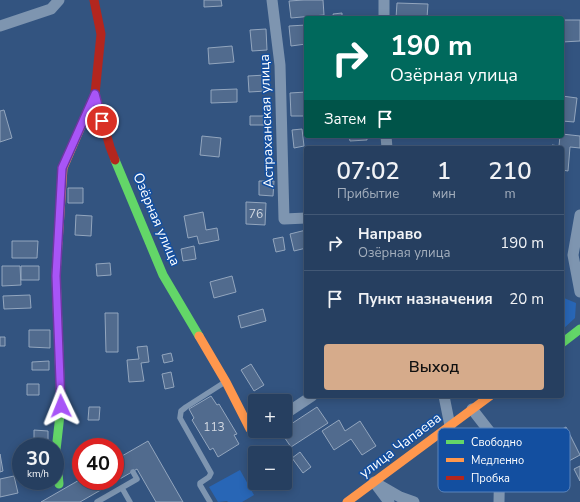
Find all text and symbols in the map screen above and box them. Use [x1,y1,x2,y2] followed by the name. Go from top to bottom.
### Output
[390,27,473,65] text: 190 m
[324,32,376,84] icon: right
[255,54,278,188] street label: Астраханская улица
[390,63,518,87] text: Озёрная улица
[85,104,119,138] pin
[374,108,396,130] icon: arrive
[324,109,366,129] text: Затем
[91,110,113,132] icon: arrive
[336,155,400,187] text: 07:02
[437,155,451,187] text: 1
[488,155,532,187] text: 210
[128,170,185,269] street label: Озёрная улица
[337,185,399,203] text: Прибытие
[432,185,456,203] text: мин
[504,185,516,203] text: m
[249,206,263,222] house number: 76
[358,224,422,244] text: Направо
[324,232,346,254] icon: right
[500,233,544,253] text: 190 m
[358,244,450,262] text: Озёрная улица
[324,288,346,310] icon: arrive
[358,289,493,309] text: Пункт назначения
[509,289,544,309] text: 20 m
[324,344,544,390] button: Выход
[40,385,82,427] position arrow
[248,394,292,490] map controls
[248,394,292,438] button: +
[355,408,445,483] street label: улица Чапаева
[203,419,225,435] house number: 113
[438,428,570,492] legend
[471,435,522,450] text: Свободно
[72,438,124,490] speed limit sign: 40
[26,445,50,472] text: 30
[248,446,292,490] button: −
[471,453,524,468] text: Медленно
[27,467,49,481] text: km/h
[471,471,510,486] text: Пробка

